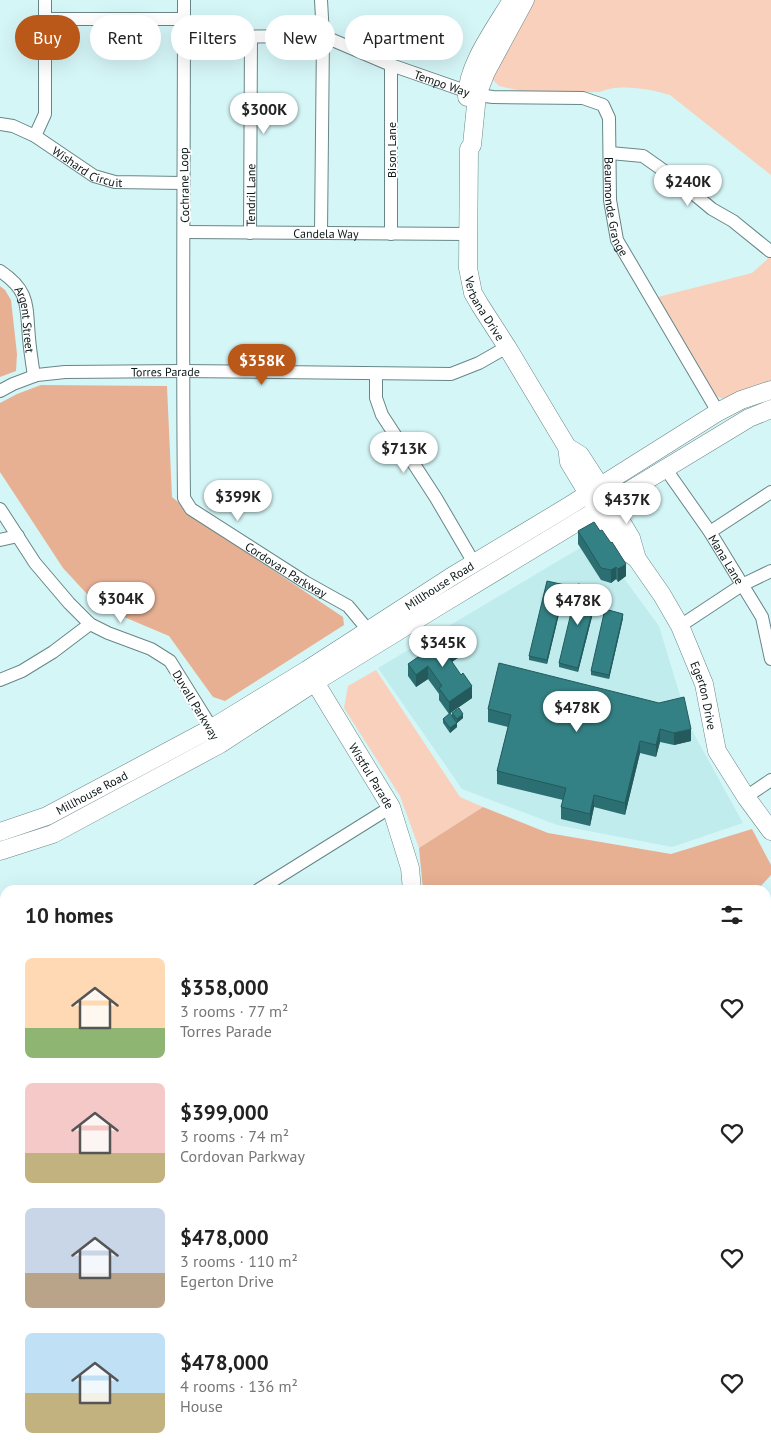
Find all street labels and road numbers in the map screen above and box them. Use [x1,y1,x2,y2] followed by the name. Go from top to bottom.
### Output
[412,66,472,100] street label: Tempo Way
[384,122,399,178] street label: Bison Lane
[50,143,123,190] street label: Wishard Circuit
[176,147,192,223] street label: Cochrane Loop
[602,157,632,259] street label: Beaumonde Grange
[243,163,258,227] street label: Tendril Lane
[293,225,359,241] street label: Candela Way
[462,274,508,343] street label: Verbana Drive
[12,283,38,354] street label: Argent Street
[131,363,200,379] street label: Torres Parade
[706,531,748,587] street label: Mana Lane
[243,538,330,601] street label: Cordovan Parkway
[402,558,476,613] street label: Millhouse Road
[688,659,720,731] street label: Egerton Drive
[169,667,223,743] street label: Duvall Parkway
[346,740,398,811] street label: Wistful Parade
[53,767,130,818] street label: Millhouse Road

